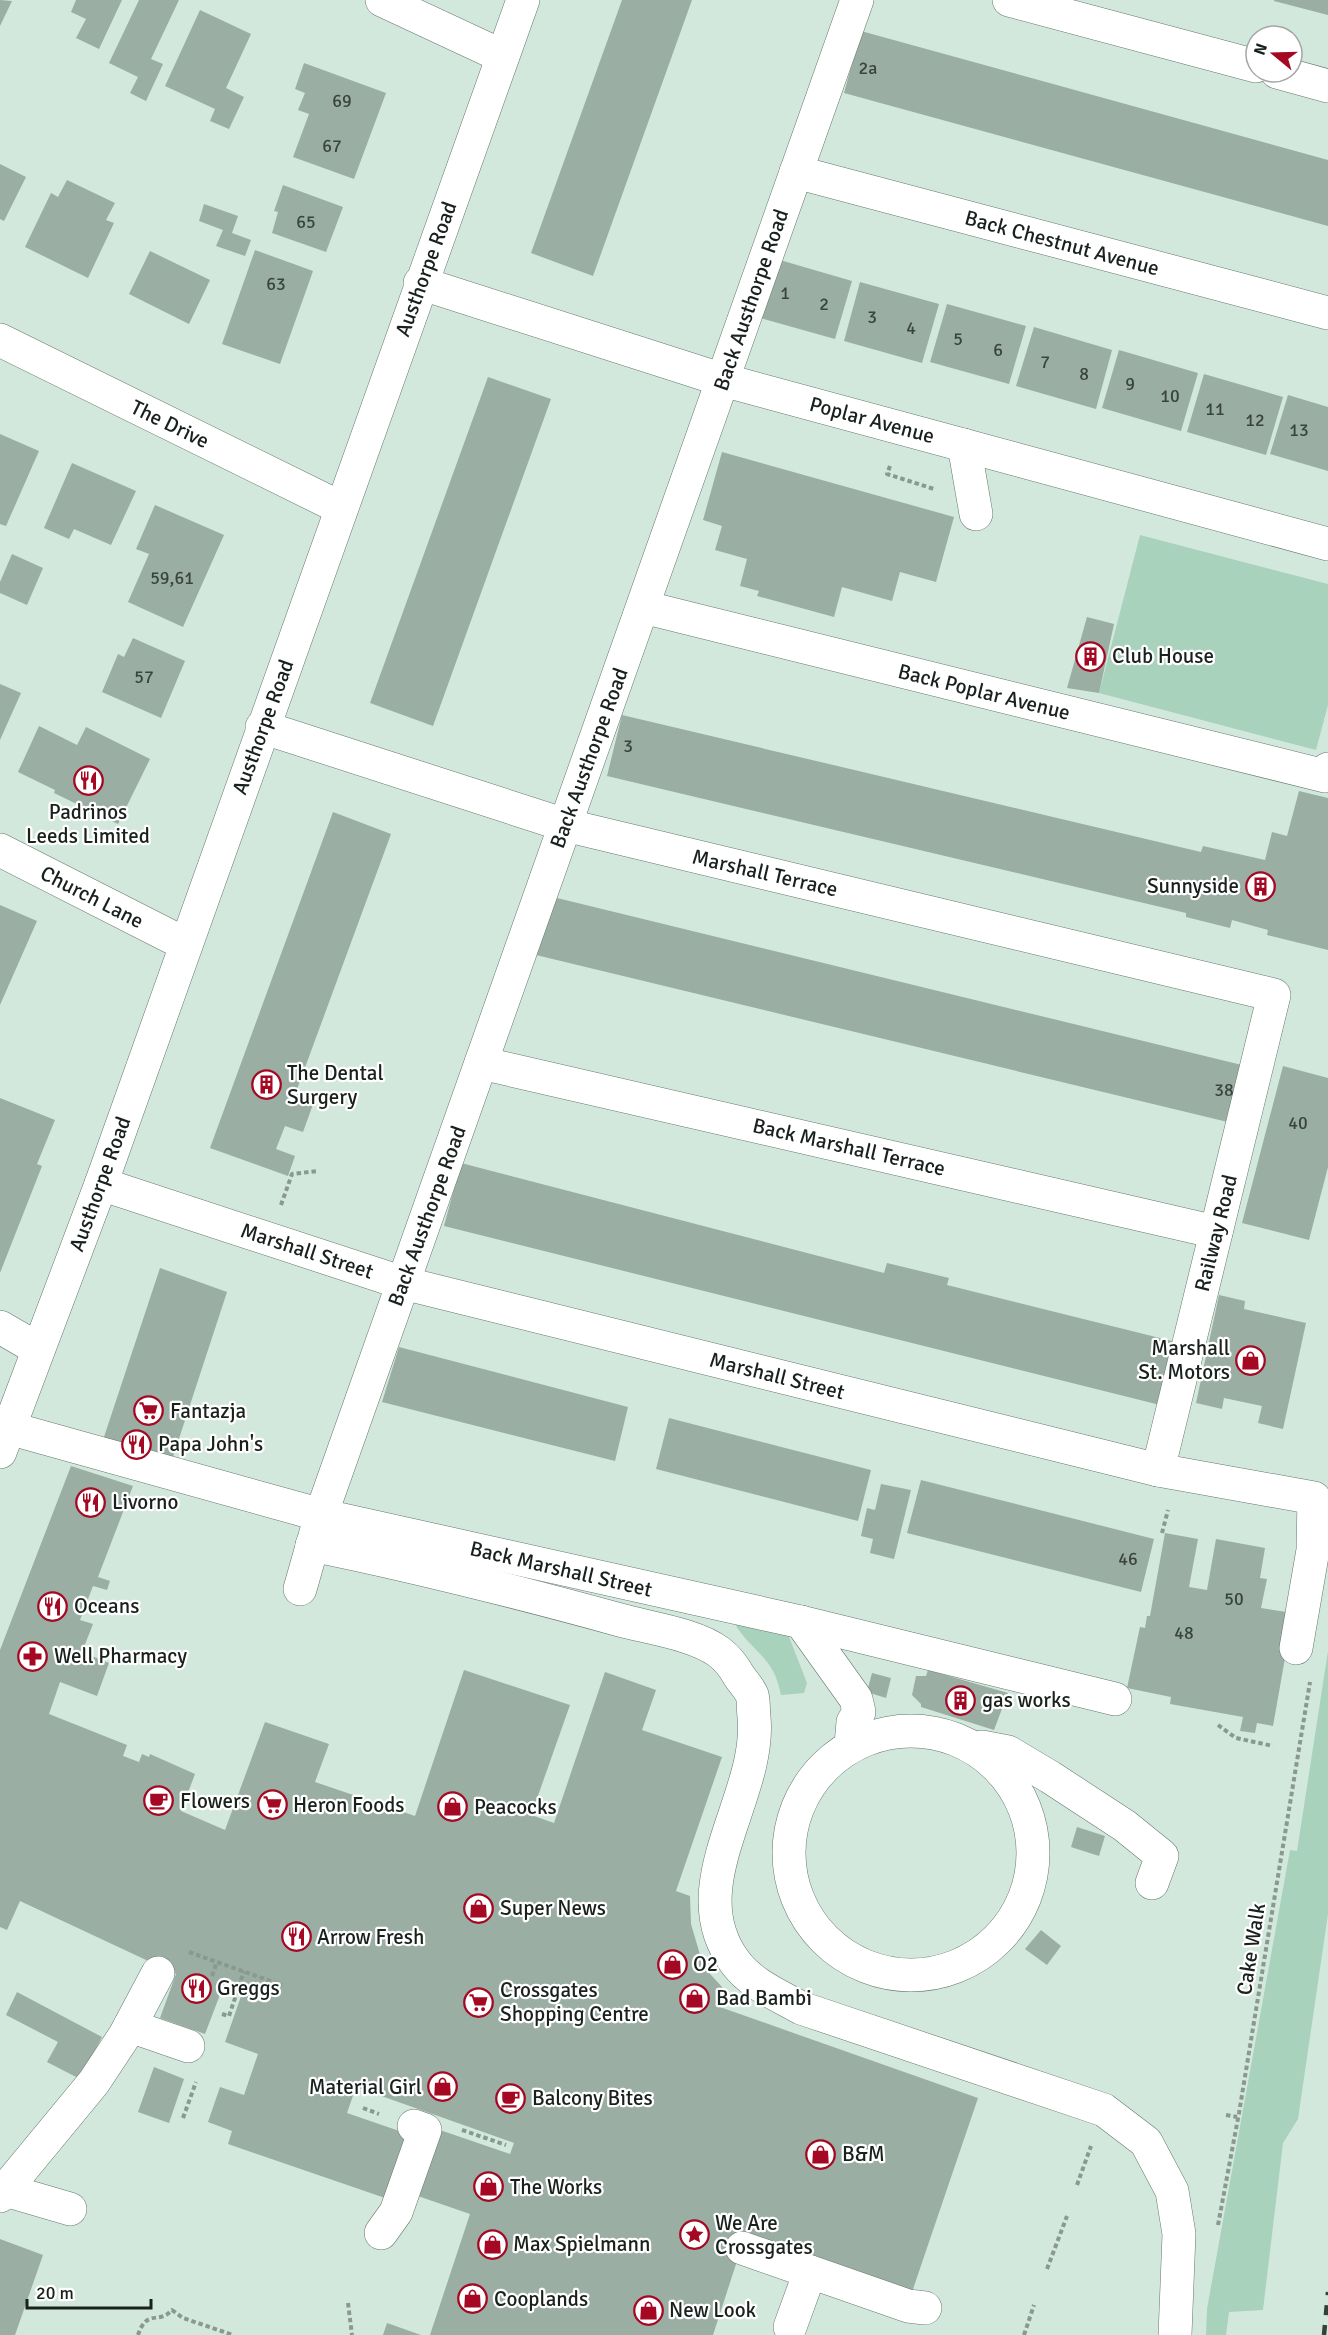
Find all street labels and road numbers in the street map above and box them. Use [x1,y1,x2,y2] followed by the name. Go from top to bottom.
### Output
[390,198,462,340] street label: Austhorpe Road
[962,205,1162,281] street label: Back Chestnut Avenue
[708,206,794,394] street label: Back Austhorpe Road
[807,391,937,449] street label: Poplar Avenue
[127,394,213,454] street label: The Drive
[227,656,299,798] street label: Austhorpe Road
[895,658,1073,726] street label: Back Poplar Avenue
[544,664,634,852] street label: Back Austhorpe Road
[690,844,840,902] street label: Marshall Terrace
[36,860,148,934] street label: Church Lane
[750,1112,948,1182] street label: Back Marshall Terrace
[64,1113,136,1255] street label: Austhorpe Road
[382,1122,472,1310] street label: Back Austhorpe Road
[1189,1172,1243,1294] street label: Railway Road
[237,1217,377,1285] street label: Marshall Street
[707,1347,847,1405] street label: Marshall Street
[467,1535,655,1603] street label: Back Marshall Street
[1231,1901,1271,1997] street label: Cake Walk

